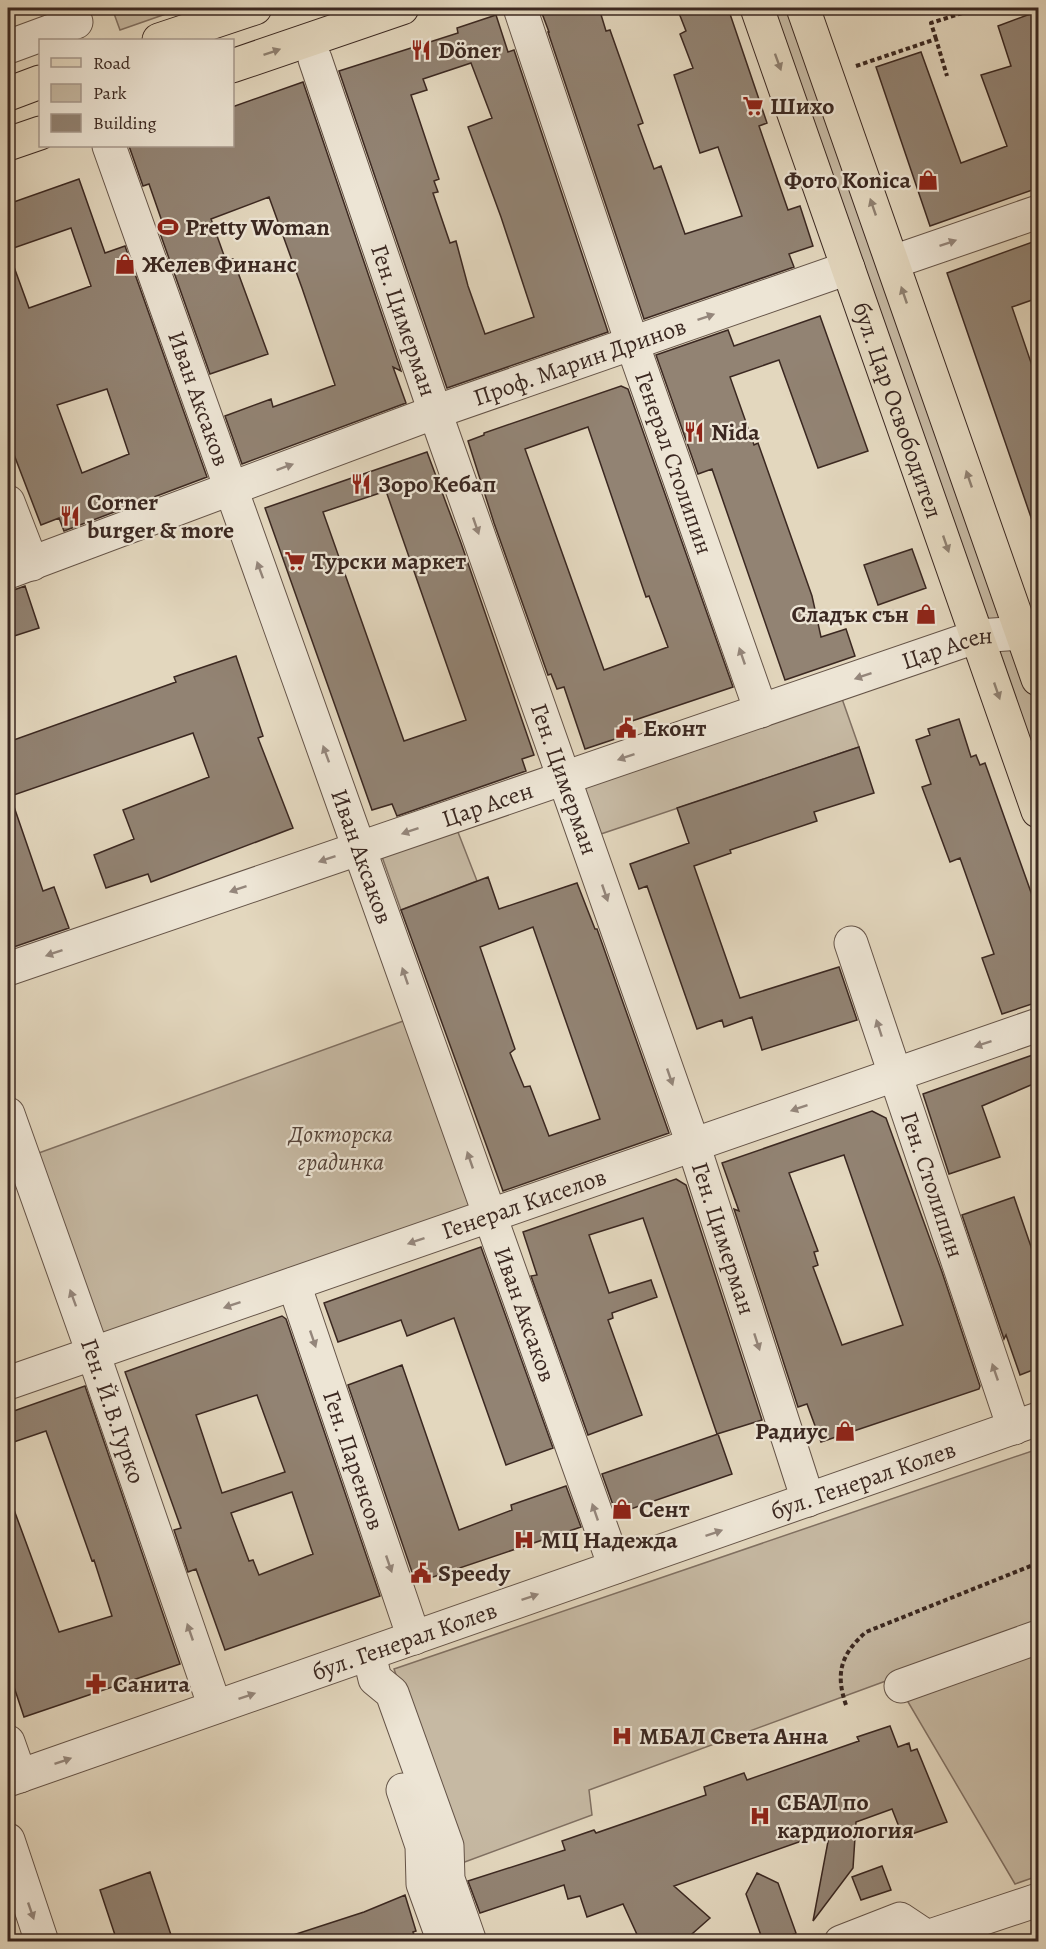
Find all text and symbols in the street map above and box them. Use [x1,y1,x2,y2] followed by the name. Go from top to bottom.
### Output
[438,34,501,66] place label: Döner
[409,38,433,62] restaurant icon: Döner
[39,39,234,147] legend
[263,47,281,57] one-way arrow
[93,51,131,75] text: Road
[773,54,783,72] one-way arrow
[93,81,127,105] text: Park
[770,90,834,122] place label: Шихо
[741,94,765,118] supermarket icon: Шихо
[93,111,157,135] text: Building
[784,164,911,196] place label: Фото Konica
[916,168,940,192] shop icon: Фото Konica
[868,198,878,216] one-way arrow
[185,211,330,243] place label: Pretty Woman
[156,215,180,239] sports icon: Pretty Woman
[939,238,957,248] one-way arrow
[363,240,445,401] street label: Ген. Цимерман
[142,248,297,280] place label: Желев Финанс
[113,252,137,276] shop icon: Желев Финанс
[899,286,909,304] one-way arrow
[845,298,950,522] street label: бул. Цар Освободител
[469,310,690,413] street label: Проф. Марин Дринов
[697,312,715,322] one-way arrow
[160,327,238,470] street label: Иван Аксаков
[627,367,721,559] street label: Генерал Столипин
[711,416,760,448] place label: Nida
[682,420,706,444] restaurant icon: Nida
[276,462,294,472] one-way arrow
[378,468,496,500] place label: Зоро Кебап
[963,470,973,488] one-way arrow
[349,472,373,496] restaurant icon: Зоро Кебап
[86,486,234,546] place label: Corner burger & more
[58,504,82,528] restaurant icon: Corner burger & more
[471,517,481,535] one-way arrow
[941,535,951,553] one-way arrow
[312,545,466,577] place label: Турски маркет
[283,549,307,573] supermarket icon: Турски маркет
[255,561,265,579] one-way arrow
[791,598,909,630] place label: Сладък сън
[914,602,938,626] shop icon: Сладък сън
[897,619,994,677] street label: Цар Асен
[736,647,746,665] one-way arrow
[854,671,872,681] one-way arrow
[993,683,1003,701] one-way arrow
[523,699,606,859] street label: Ген. Цимерман
[643,712,707,744] place label: Еконт
[614,716,638,740] public building icon: Еконт
[321,744,331,762] one-way arrow
[617,753,635,763] one-way arrow
[438,774,537,835] street label: Цар Асен
[323,784,401,928] street label: Иван Аксаков
[401,827,419,836] one-way arrow
[318,855,336,865] one-way arrow
[601,884,611,902] one-way arrow
[229,885,247,895] one-way arrow
[45,949,63,958] one-way arrow
[400,967,410,985] one-way arrow
[874,1019,883,1037] one-way arrow
[974,1039,992,1049] one-way arrow
[665,1068,675,1086] one-way arrow
[790,1103,808,1113] one-way arrow
[893,1107,972,1262] street label: Ген. Столипин
[287,1118,393,1178] park label: Докторска градинка
[465,1151,475,1169] one-way arrow
[684,1158,763,1319] street label: Ген. Цимерман
[437,1160,610,1247] street label: Генерал Киселов
[407,1236,425,1246] one-way arrow
[486,1242,564,1386] street label: Иван Аксаков
[68,1289,78,1307] one-way arrow
[223,1301,241,1310] one-way arrow
[308,1330,318,1348] one-way arrow
[753,1333,762,1351] one-way arrow
[73,1334,153,1488] street label: Ген. Й.В.Гурко
[990,1363,1000,1381] one-way arrow
[315,1386,392,1534] street label: Ген. Паренсов
[755,1415,828,1447] place label: Радиус
[833,1419,857,1443] shop icon: Радиус
[766,1433,960,1528] street label: бул. Генерал Колев
[639,1493,690,1525] place label: Сент
[610,1497,634,1521] shop icon: Сент
[589,1503,599,1521] one-way arrow
[541,1524,678,1556] place label: МЦ Надежда
[705,1527,723,1537] one-way arrow
[512,1528,536,1552] hospital icon: МЦ Надежда
[384,1555,394,1573] one-way arrow
[438,1557,511,1589] place label: Speedy
[409,1561,433,1585] public building icon: Speedy
[521,1592,539,1602] one-way arrow
[307,1594,501,1688] street label: бул. Генерал Колев
[184,1623,194,1641] one-way arrow
[113,1668,191,1700] place label: Санита
[84,1672,108,1696] pharmacy icon: Санита
[238,1691,256,1701] one-way arrow
[639,1720,829,1752] place label: МБАЛ Света Анна
[610,1724,634,1748] hospital icon: МБАЛ Света Анна
[54,1755,72,1765] one-way arrow
[777,1786,914,1846] place label: СБАЛ по кардиология
[748,1804,772,1828] hospital icon: СБАЛ по кардиология
[27,1902,37,1920] one-way arrow

